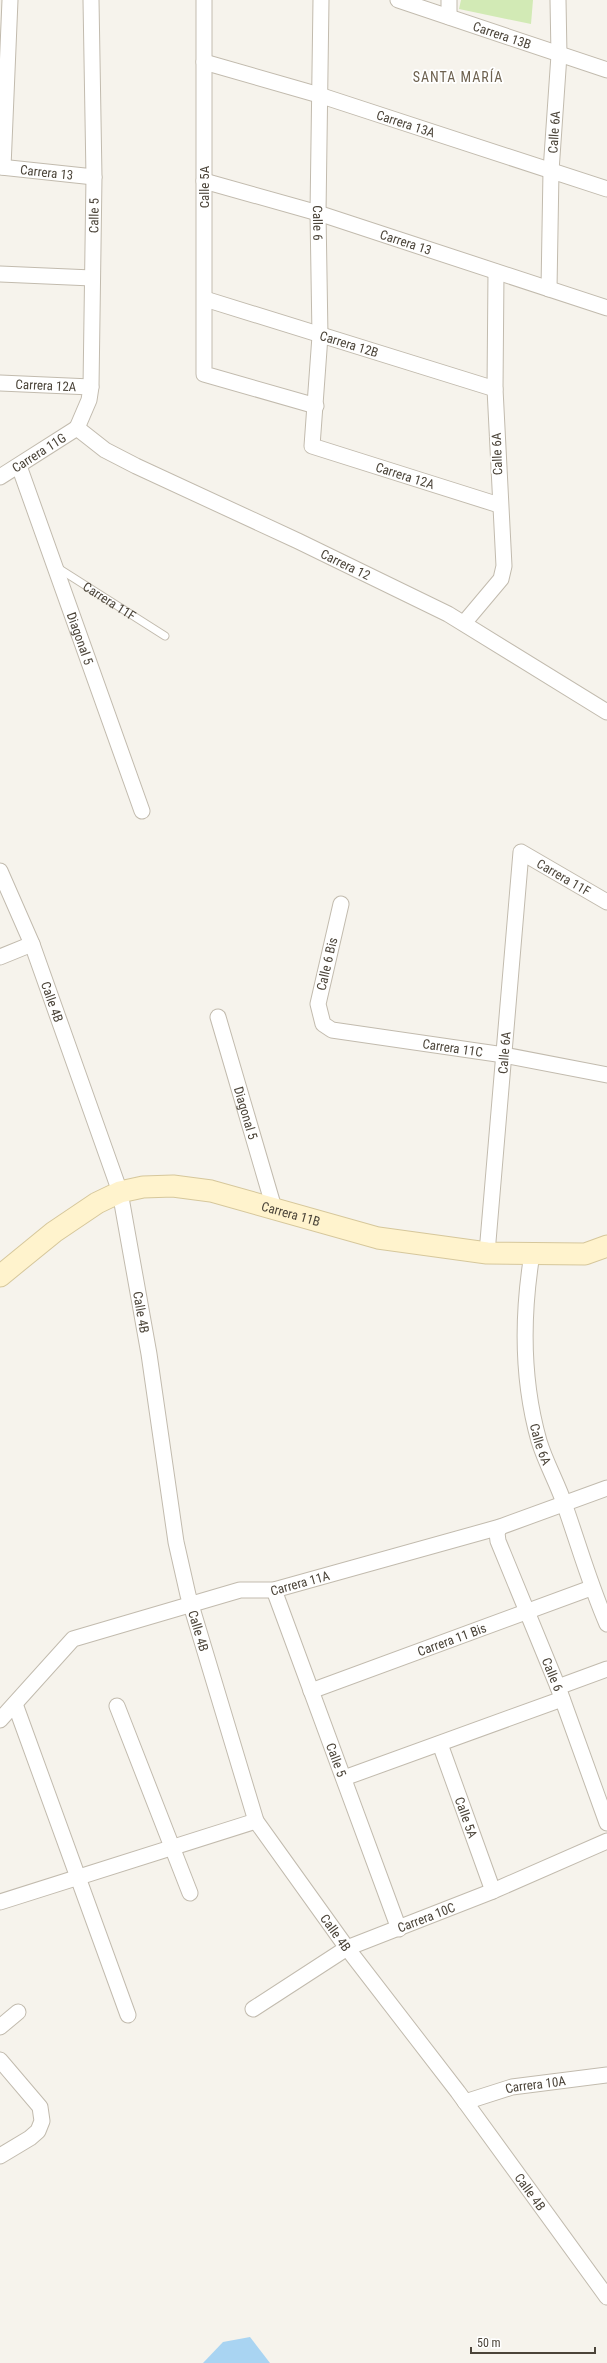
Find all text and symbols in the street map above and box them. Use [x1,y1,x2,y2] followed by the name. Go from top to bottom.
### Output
[471,18,533,52] street label: Carrera 13B
[413,68,503,85] district label: SANTA MARÍA
[375,107,438,140] street label: Carrera 13A
[545,110,563,154] street label: Calle 6A
[19,162,74,182] street label: Carrera 13
[197,165,212,208] street label: Calle 5A
[86,198,101,233] street label: Calle 5
[310,205,326,241] street label: Calle 6
[378,226,434,257] street label: Carrera 13
[318,328,380,360] street label: Carrera 12B
[15,376,77,394] street label: Carrera 12A
[9,430,69,475] street label: Carrera 11G
[489,432,505,476] street label: Calle 6A
[374,459,437,492] street label: Carrera 12A
[318,546,373,583] street label: Carrera 12
[80,578,139,623] street label: Carrera 11F
[64,610,97,667] street label: Diagonal 5
[534,855,593,898] street label: Carrera 11F
[314,936,340,992] street label: Calle 6 Bis
[38,979,67,1024] street label: Calle 4B
[495,1030,513,1075] street label: Calle 6A
[422,1036,484,1059] street label: Carrera 11C
[231,1085,261,1141] street label: Diagonal 5
[260,1198,322,1229] street label: Carrera 11B
[130,1290,153,1334] street label: Calle 4B
[527,1422,555,1467] street label: Calle 6A
[269,1567,332,1598] street label: Carrera 11A
[185,1608,212,1653] street label: Calle 4B
[415,1620,488,1659] street label: Carrera 11 Bis
[539,1655,566,1693] street label: Calle 6
[324,1741,350,1779] street label: Calle 5
[452,1795,481,1840] street label: Calle 5A
[395,1899,457,1935] street label: Carrera 10C
[318,1911,354,1954] street label: Calle 4B
[503,2073,567,2096] street label: Carrera 10A
[512,2170,549,2213] street label: Calle 4B
[471,2329,595,2355] scale bar
[477,2336,501,2350] text: 50 m

